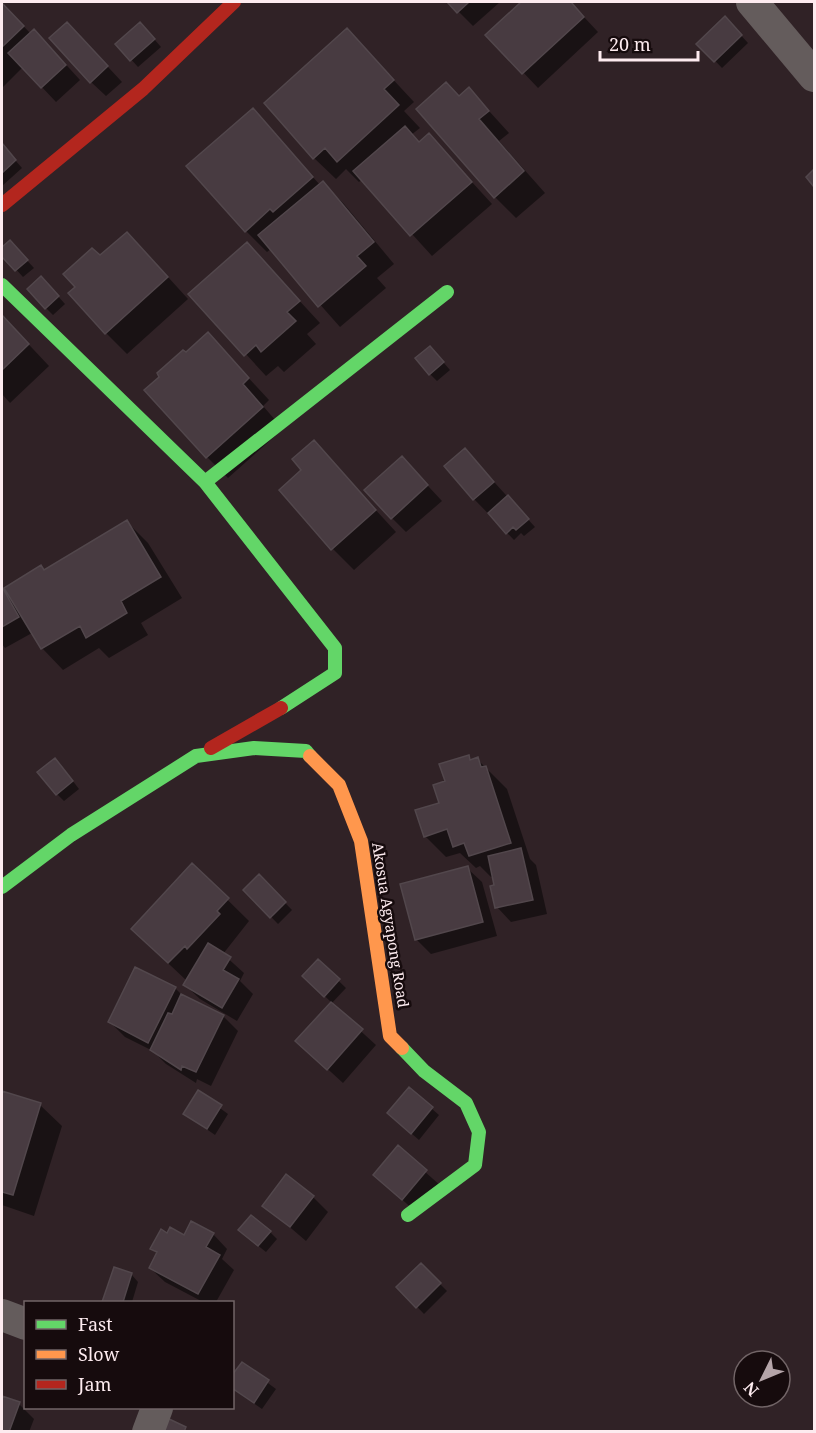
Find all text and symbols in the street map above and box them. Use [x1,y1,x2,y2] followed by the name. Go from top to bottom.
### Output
[600,24,698,62] scale bar
[609,32,651,56] text: 20 m
[368,841,414,1009] street label: Akosua Agyapong Road
[24,1301,234,1409] legend
[78,1312,113,1336] text: Fast
[78,1342,120,1366] text: Slow
[732,1349,792,1409] north arrow
[77,1372,112,1396] text: Jam
[738,1377,763,1401] text: N

